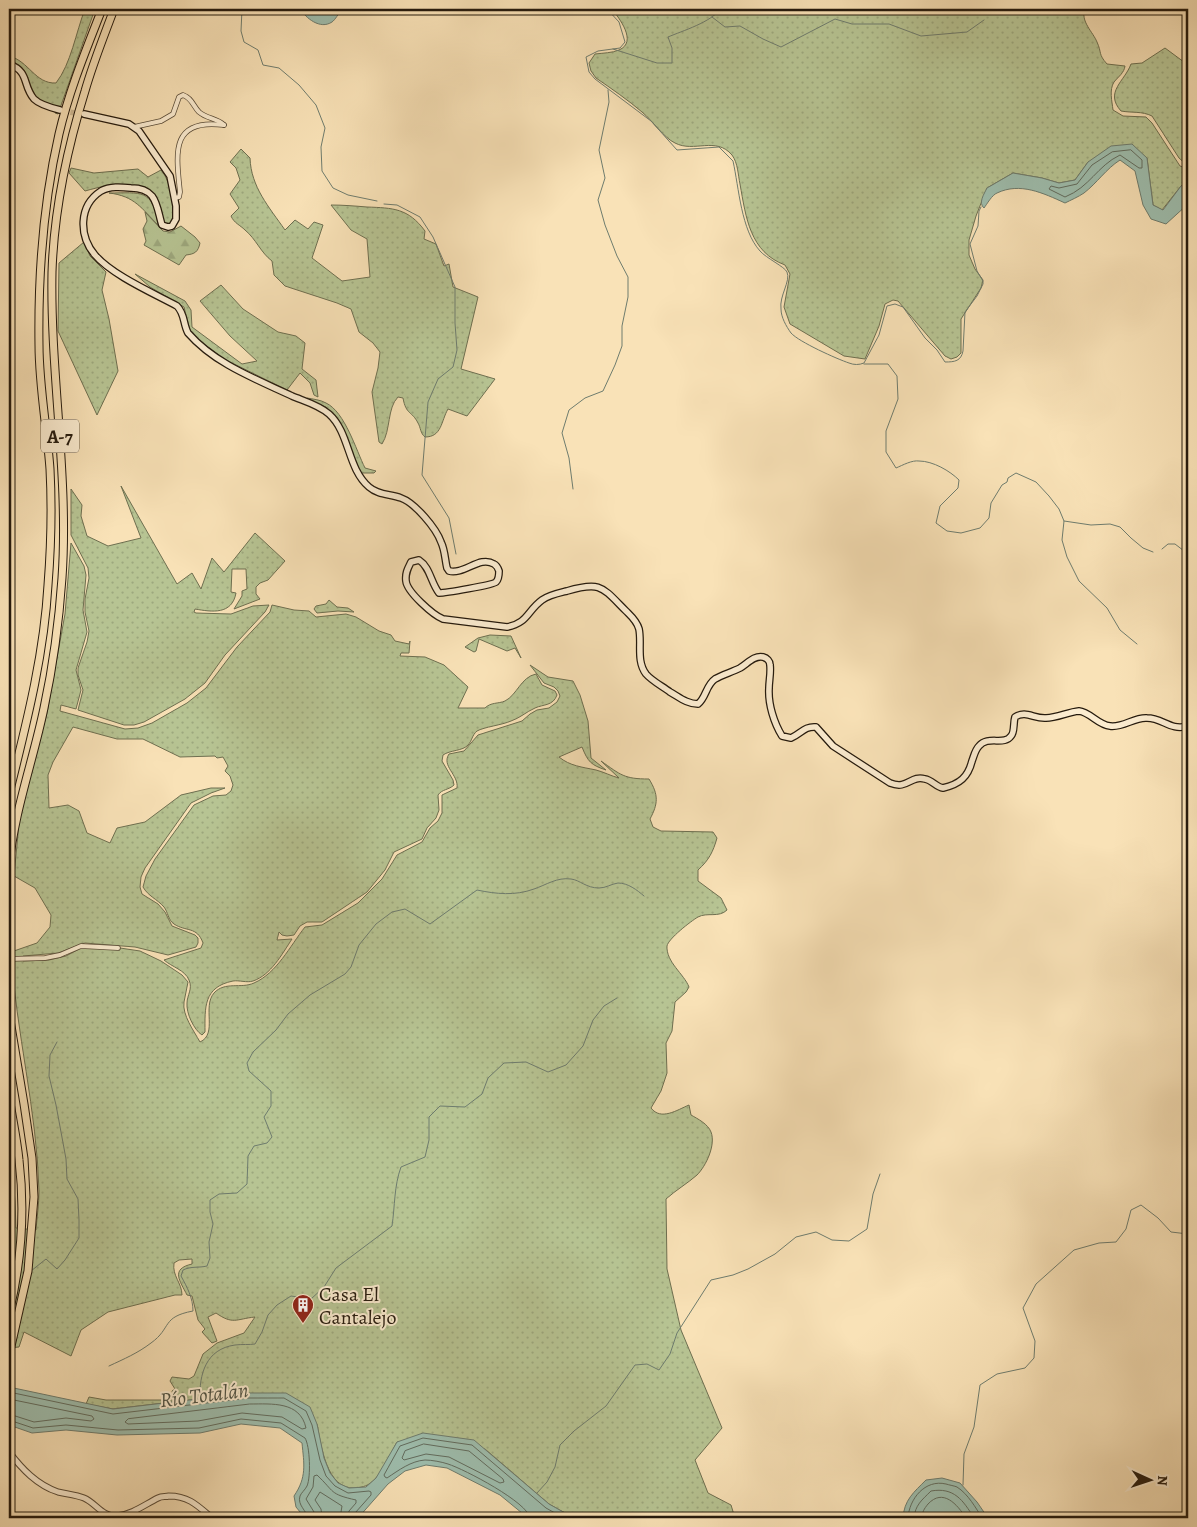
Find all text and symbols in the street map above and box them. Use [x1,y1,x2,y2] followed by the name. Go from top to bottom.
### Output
[41,420,79,452] road number: A-7
[319,1281,397,1331] place label: Casa El Cantalejo
[291,1293,315,1324] building icon: Casa El Cantalejo
[158,1376,250,1414] water label: Río Totalán
[1124,1454,1174,1504] north arrow
[1153,1475,1172,1486] text: N

